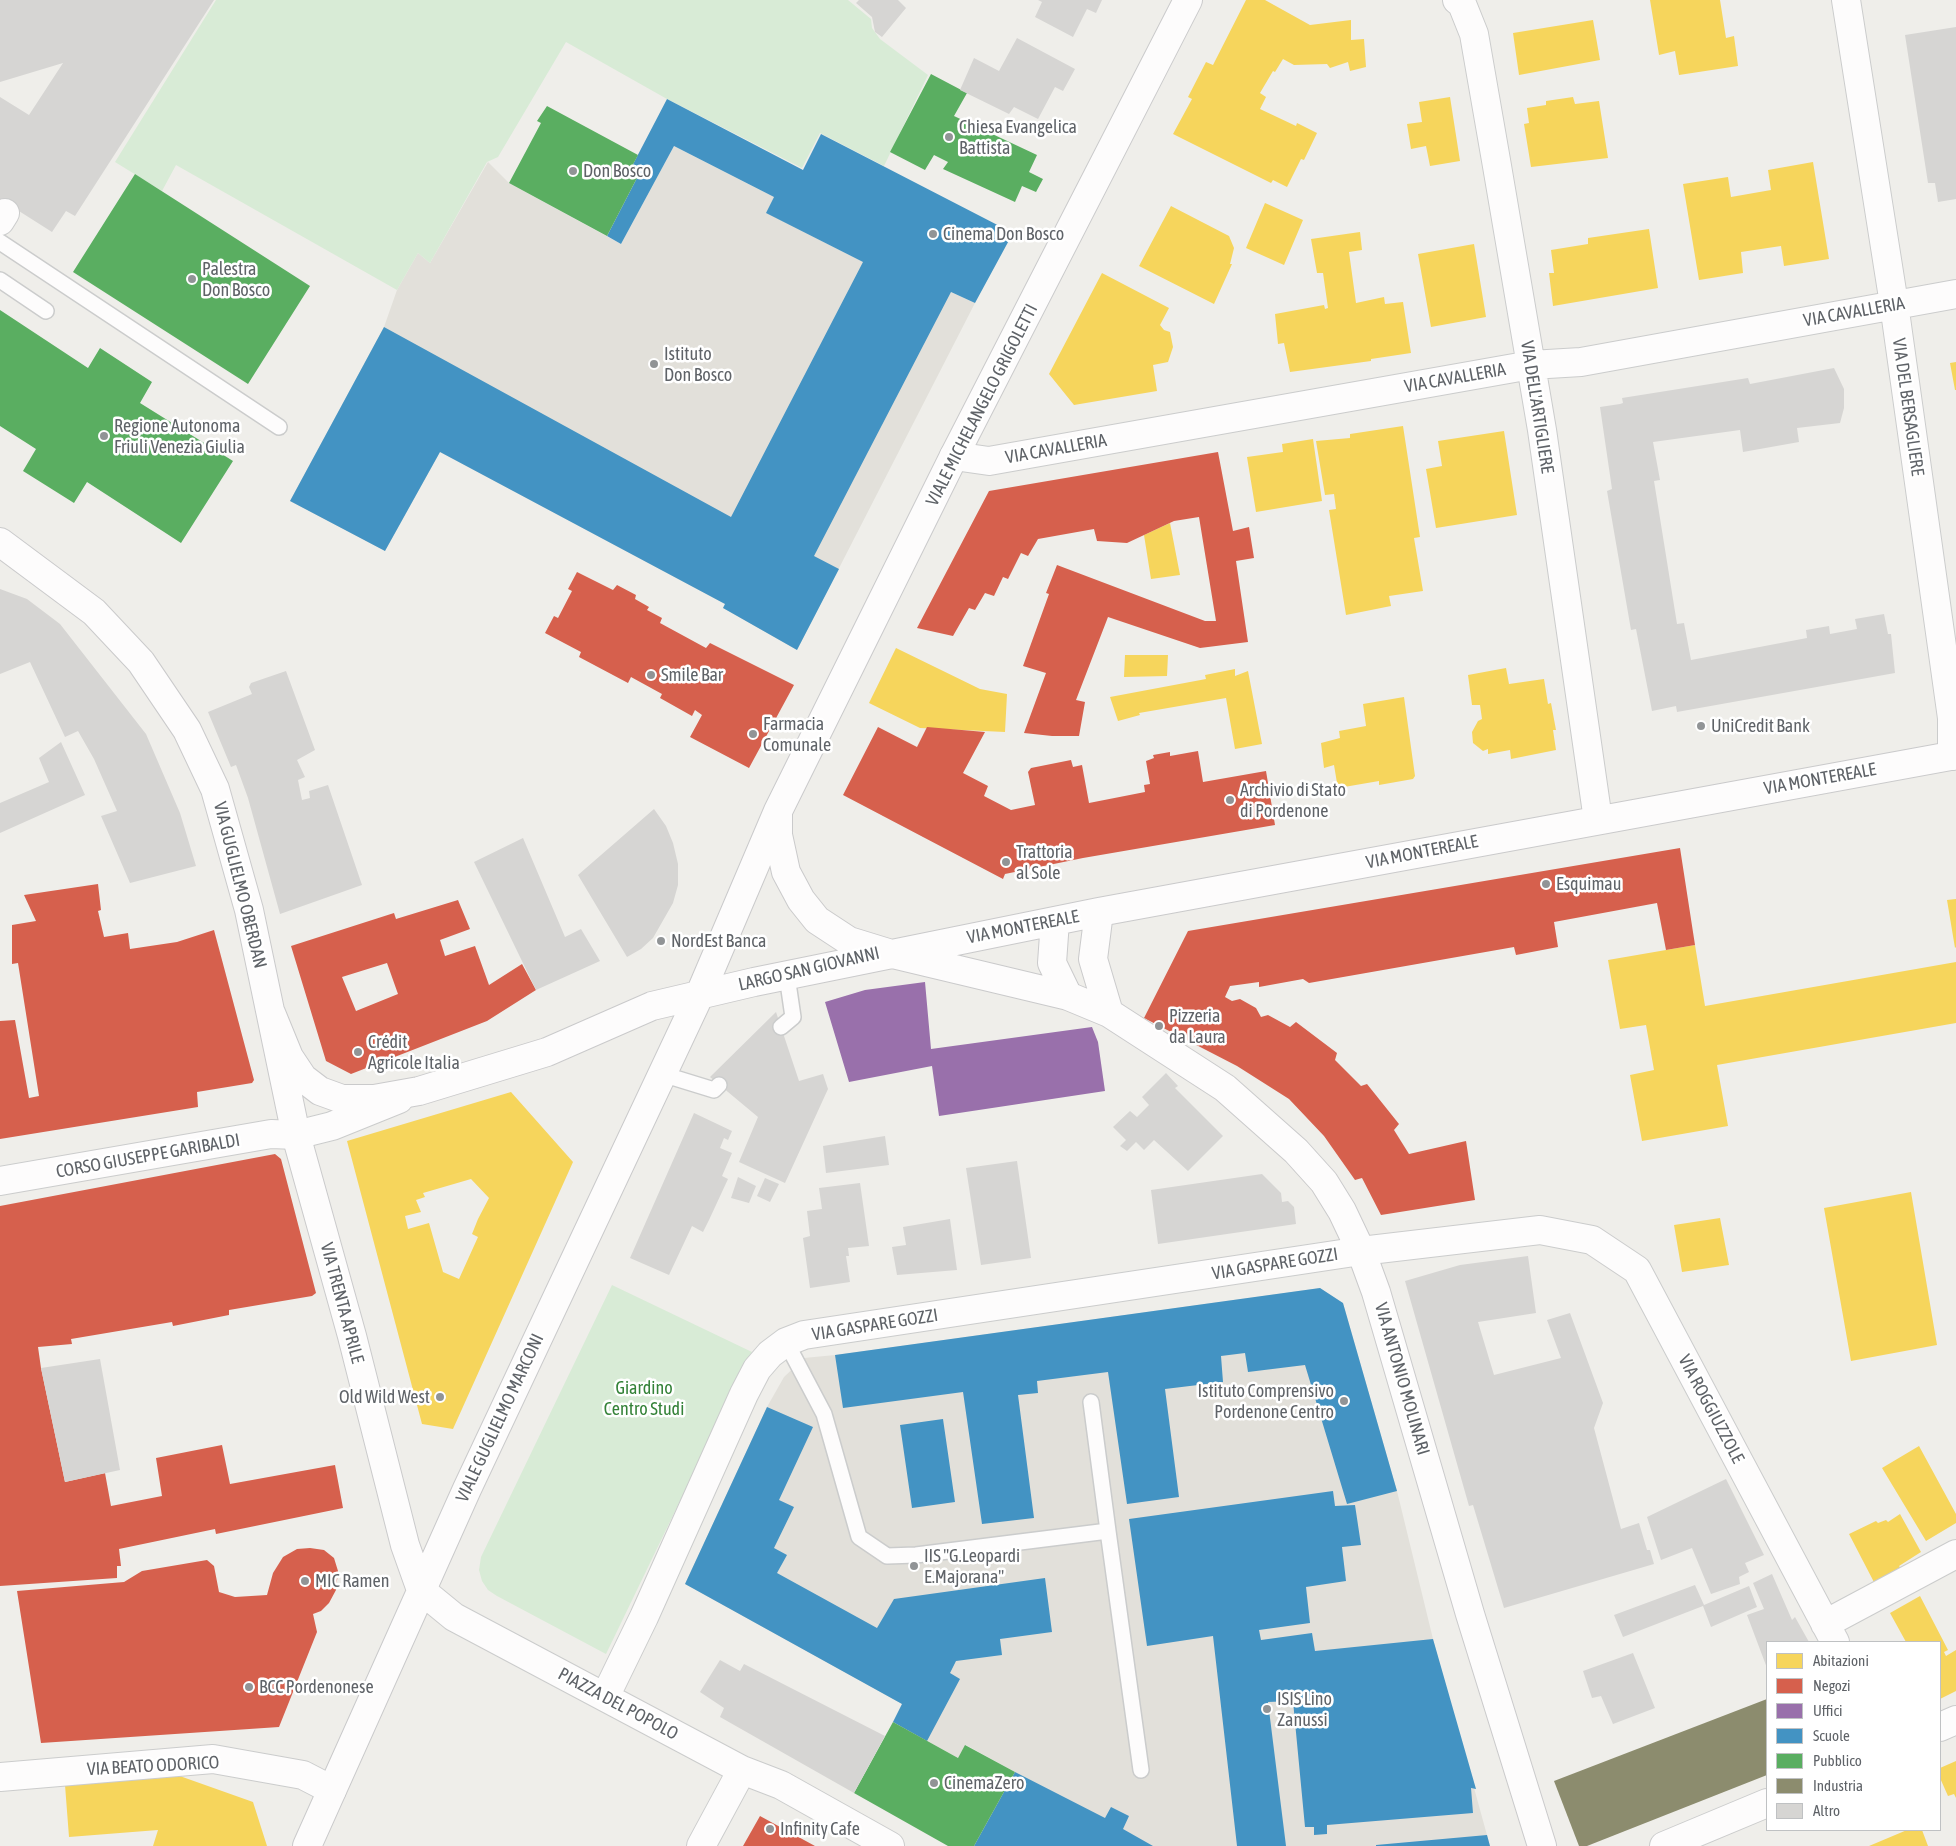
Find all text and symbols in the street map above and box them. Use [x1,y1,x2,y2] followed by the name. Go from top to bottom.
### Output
[959,116,1077,158] place label: Chiesa Evangelica Battista
[943,131,955,143] marker: Chiesa Evangelica Battista
[583,160,651,182] place label: Don Bosco
[567,165,579,177] marker: Don Bosco
[943,223,1064,245] place label: Cinema Don Bosco
[927,228,939,240] marker: Cinema Don Bosco
[202,258,270,300] place label: Palestra Don Bosco
[186,273,198,285] marker: Palestra Don Bosco
[1802,292,1906,332] street label: VIA CAVALLERIA
[922,300,1042,510] street label: VIALE MICHELANGELO GRIGOLETTI
[1888,337,1928,477] street label: VIA DEL BERSAGLIERE
[1516,339,1558,475] street label: VIA DELL'ARTIGLIERE
[664,343,732,386] place label: Istituto Don Bosco
[648,358,660,370] marker: Istituto Don Bosco
[1403,358,1507,398] street label: VIA CAVALLERIA
[114,415,245,458] place label: Regione Autonoma Friuli Venezia Giulia
[1004,429,1108,469] street label: VIA CAVALLERIA
[98,430,110,442] marker: Regione Autonoma Friuli Venezia Giulia
[661,664,723,686] place label: Smile Bar
[645,669,657,681] marker: Smile Bar
[763,713,831,756] place label: Farmacia Comunale
[1711,715,1810,737] place label: UniCredit Bank
[1695,720,1707,732] marker: UniCredit Bank
[747,728,759,740] marker: Farmacia Comunale
[1762,759,1878,799] street label: VIA MONTEREALE
[1240,779,1346,822] place label: Archivio di Stato di Pordenone
[1224,794,1236,806] marker: Archivio di Stato di Pordenone
[209,799,271,971] street label: VIA GUGLIELMO OBERDAN
[1364,831,1480,873] street label: VIA MONTEREALE
[1016,841,1073,884] place label: Trattoria al Sole
[1000,856,1012,868] marker: Trattoria al Sole
[1556,873,1621,895] place label: Esquimau
[1540,878,1552,890] marker: Esquimau
[965,906,1081,948] street label: VIA MONTEREALE
[671,930,766,952] place label: NordEst Banca
[655,935,667,947] marker: NordEst Banca
[736,942,882,996] street label: LARGO SAN GIOVANNI
[1169,1005,1226,1048] place label: Pizzeria da Laura
[1153,1020,1165,1032] marker: Pizzeria da Laura
[368,1031,460,1074] place label: Crédit Agricole Italia
[352,1046,364,1058] marker: Crédit Agricole Italia
[54,1129,242,1183] street label: CORSO GIUSEPPE GARIBALDI
[315,1240,369,1366] street label: VIA TRENTA APRILE
[1211,1243,1339,1285] street label: VIA GASPARE GOZZI
[1370,1300,1434,1458] street label: VIA ANTONIO MOLINARI
[811,1304,939,1346] street label: VIA GASPARE GOZZI
[451,1330,549,1506] street label: VIALE GUGLIELMO MARCONI
[1673,1351,1749,1467] street label: VIA ROGGIUZZOLE
[604,1377,684,1420] park label: Giardino Centro Studi
[1197,1380,1334,1422] place label: Istituto Comprensivo Pordenone Centro
[339,1386,430,1408] place label: Old Wild West
[434,1391,446,1403] marker: Old Wild West
[1338,1395,1350,1407] marker: Istituto Comprensivo Pordenone Centro
[924,1545,1020,1588] place label: IIS "G.Leopardi E.Majorana"
[908,1560,920,1572] marker: IIS "G.Leopardi E.Majorana"
[315,1570,389,1592] place label: MIC Ramen
[299,1575,311,1587] marker: MIC Ramen
[1766,1641,1941,1831] legend
[1813,1652,1869,1669] text: Abitazioni
[554,1663,682,1745] street label: PIAZZA DEL POPOLO
[259,1676,374,1698] place label: BCC Pordenonese
[1813,1677,1851,1694] text: Negozi
[243,1681,255,1693] marker: BCC Pordenonese
[1277,1688,1332,1730] place label: ISIS Lino Zanussi
[1813,1702,1842,1719] text: Uffici
[1261,1703,1273,1715] marker: ISIS Lino Zanussi
[1813,1727,1850,1744] text: Scuole
[86,1752,220,1780] street label: VIA BEATO ODORICO
[1813,1752,1862,1769] text: Pubblico
[944,1772,1025,1794] place label: CinemaZero
[928,1777,940,1789] marker: CinemaZero
[1813,1777,1863,1794] text: Industria
[1813,1802,1840,1819] text: Altro
[780,1818,860,1840] place label: Infinity Cafe
[764,1823,776,1835] marker: Infinity Cafe

